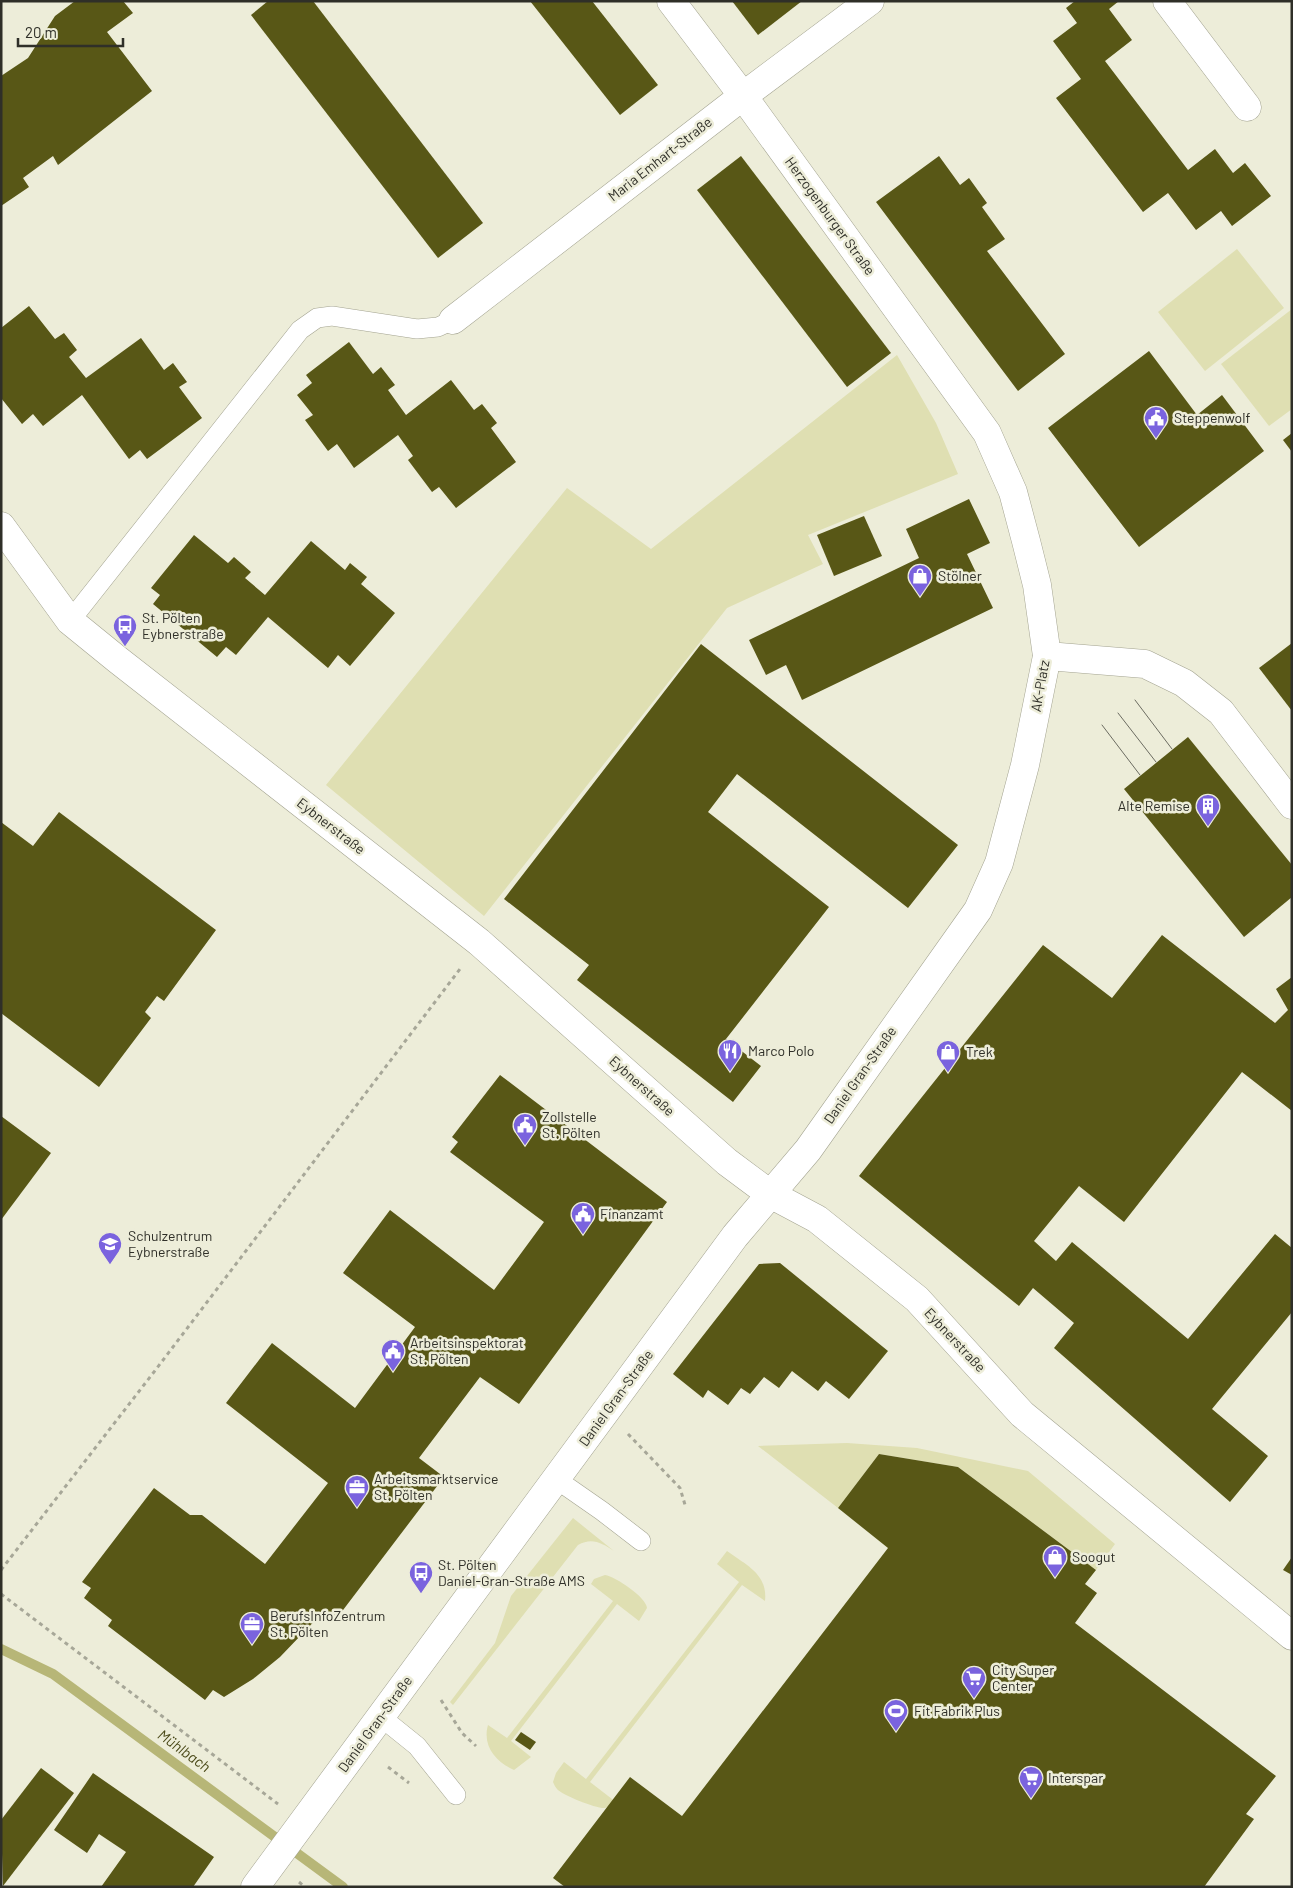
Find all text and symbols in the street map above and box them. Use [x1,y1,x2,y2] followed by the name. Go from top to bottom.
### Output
[18,15,122,47] scale bar
[25,23,57,41] text: 20 m
[604,113,715,204] street label: Maria Emhart-Straße
[782,153,879,278] street label: Herzogenburger Straße
[1143,405,1169,439] public building icon: Steppenwolf
[1174,409,1250,426] place label: Steppenwolf
[907,563,933,597] shop icon: Stölner
[938,567,982,584] place label: Stölner
[142,609,224,642] place label: St. Pölten Eybnerstraße
[112,613,138,647] bus stop icon: St. Pölten Eybnerstraße
[1027,659,1052,713] street label: AK-Platz
[1195,793,1221,827] building icon: Alte Remise
[294,794,369,857] street label: Eybnerstraße
[1118,797,1190,814] place label: Alte Remise
[820,1023,899,1127] street label: Daniel Gran-Straße
[717,1038,743,1072] restaurant icon: Marco Polo
[935,1039,961,1073] shop icon: Trek
[748,1042,814,1059] place label: Marco Polo
[966,1043,993,1060] place label: Trek
[606,1052,678,1119] street label: Eybnerstraße
[542,1108,601,1141] place label: Zollstelle St. Pölten
[512,1112,538,1146] public building icon: Zollstelle St. Pölten
[570,1201,596,1235] public building icon: Finanzamt
[600,1205,664,1222] place label: Finanzamt
[128,1227,212,1260] place label: Schulzentrum Eybnerstraße
[97,1231,123,1265] school or university icon: Schulzentrum Eybnerstraße
[921,1304,989,1375] street label: Eybnerstraße
[410,1334,524,1367] place label: Arbeitsinspektorat St. Pölten
[380,1338,406,1372] public building icon: Arbeitsinspektorat St. Pölten
[575,1346,656,1449] street label: Daniel Gran-Straße
[374,1470,499,1503] place label: Arbeitsmarktservice St. Pölten
[344,1474,370,1508] office icon: Arbeitsmarktservice St. Pölten
[1042,1544,1068,1578] shop icon: Soogut
[1072,1548,1116,1565] place label: Soogut
[438,1556,585,1589] place label: St. Pölten Daniel-Gran-Straße AMS
[408,1560,434,1594] bus stop icon: St. Pölten Daniel-Gran-Straße AMS
[270,1607,385,1640] place label: BerufsInfoZentrum St. Pölten
[239,1611,265,1645] office icon: BerufsInfoZentrum St. Pölten
[992,1661,1054,1694] place label: City Super Center
[961,1665,987,1699] supermarket icon: City Super Center
[334,1672,415,1775] street label: Daniel Gran-Straße
[883,1698,909,1732] sports icon: Fit Fabrik Plus
[914,1702,1000,1719] place label: Fit Fabrik Plus
[155,1725,215,1775] water label: Mühlbach
[1018,1765,1044,1799] supermarket icon: Interspar
[1048,1769,1103,1786] place label: Interspar

